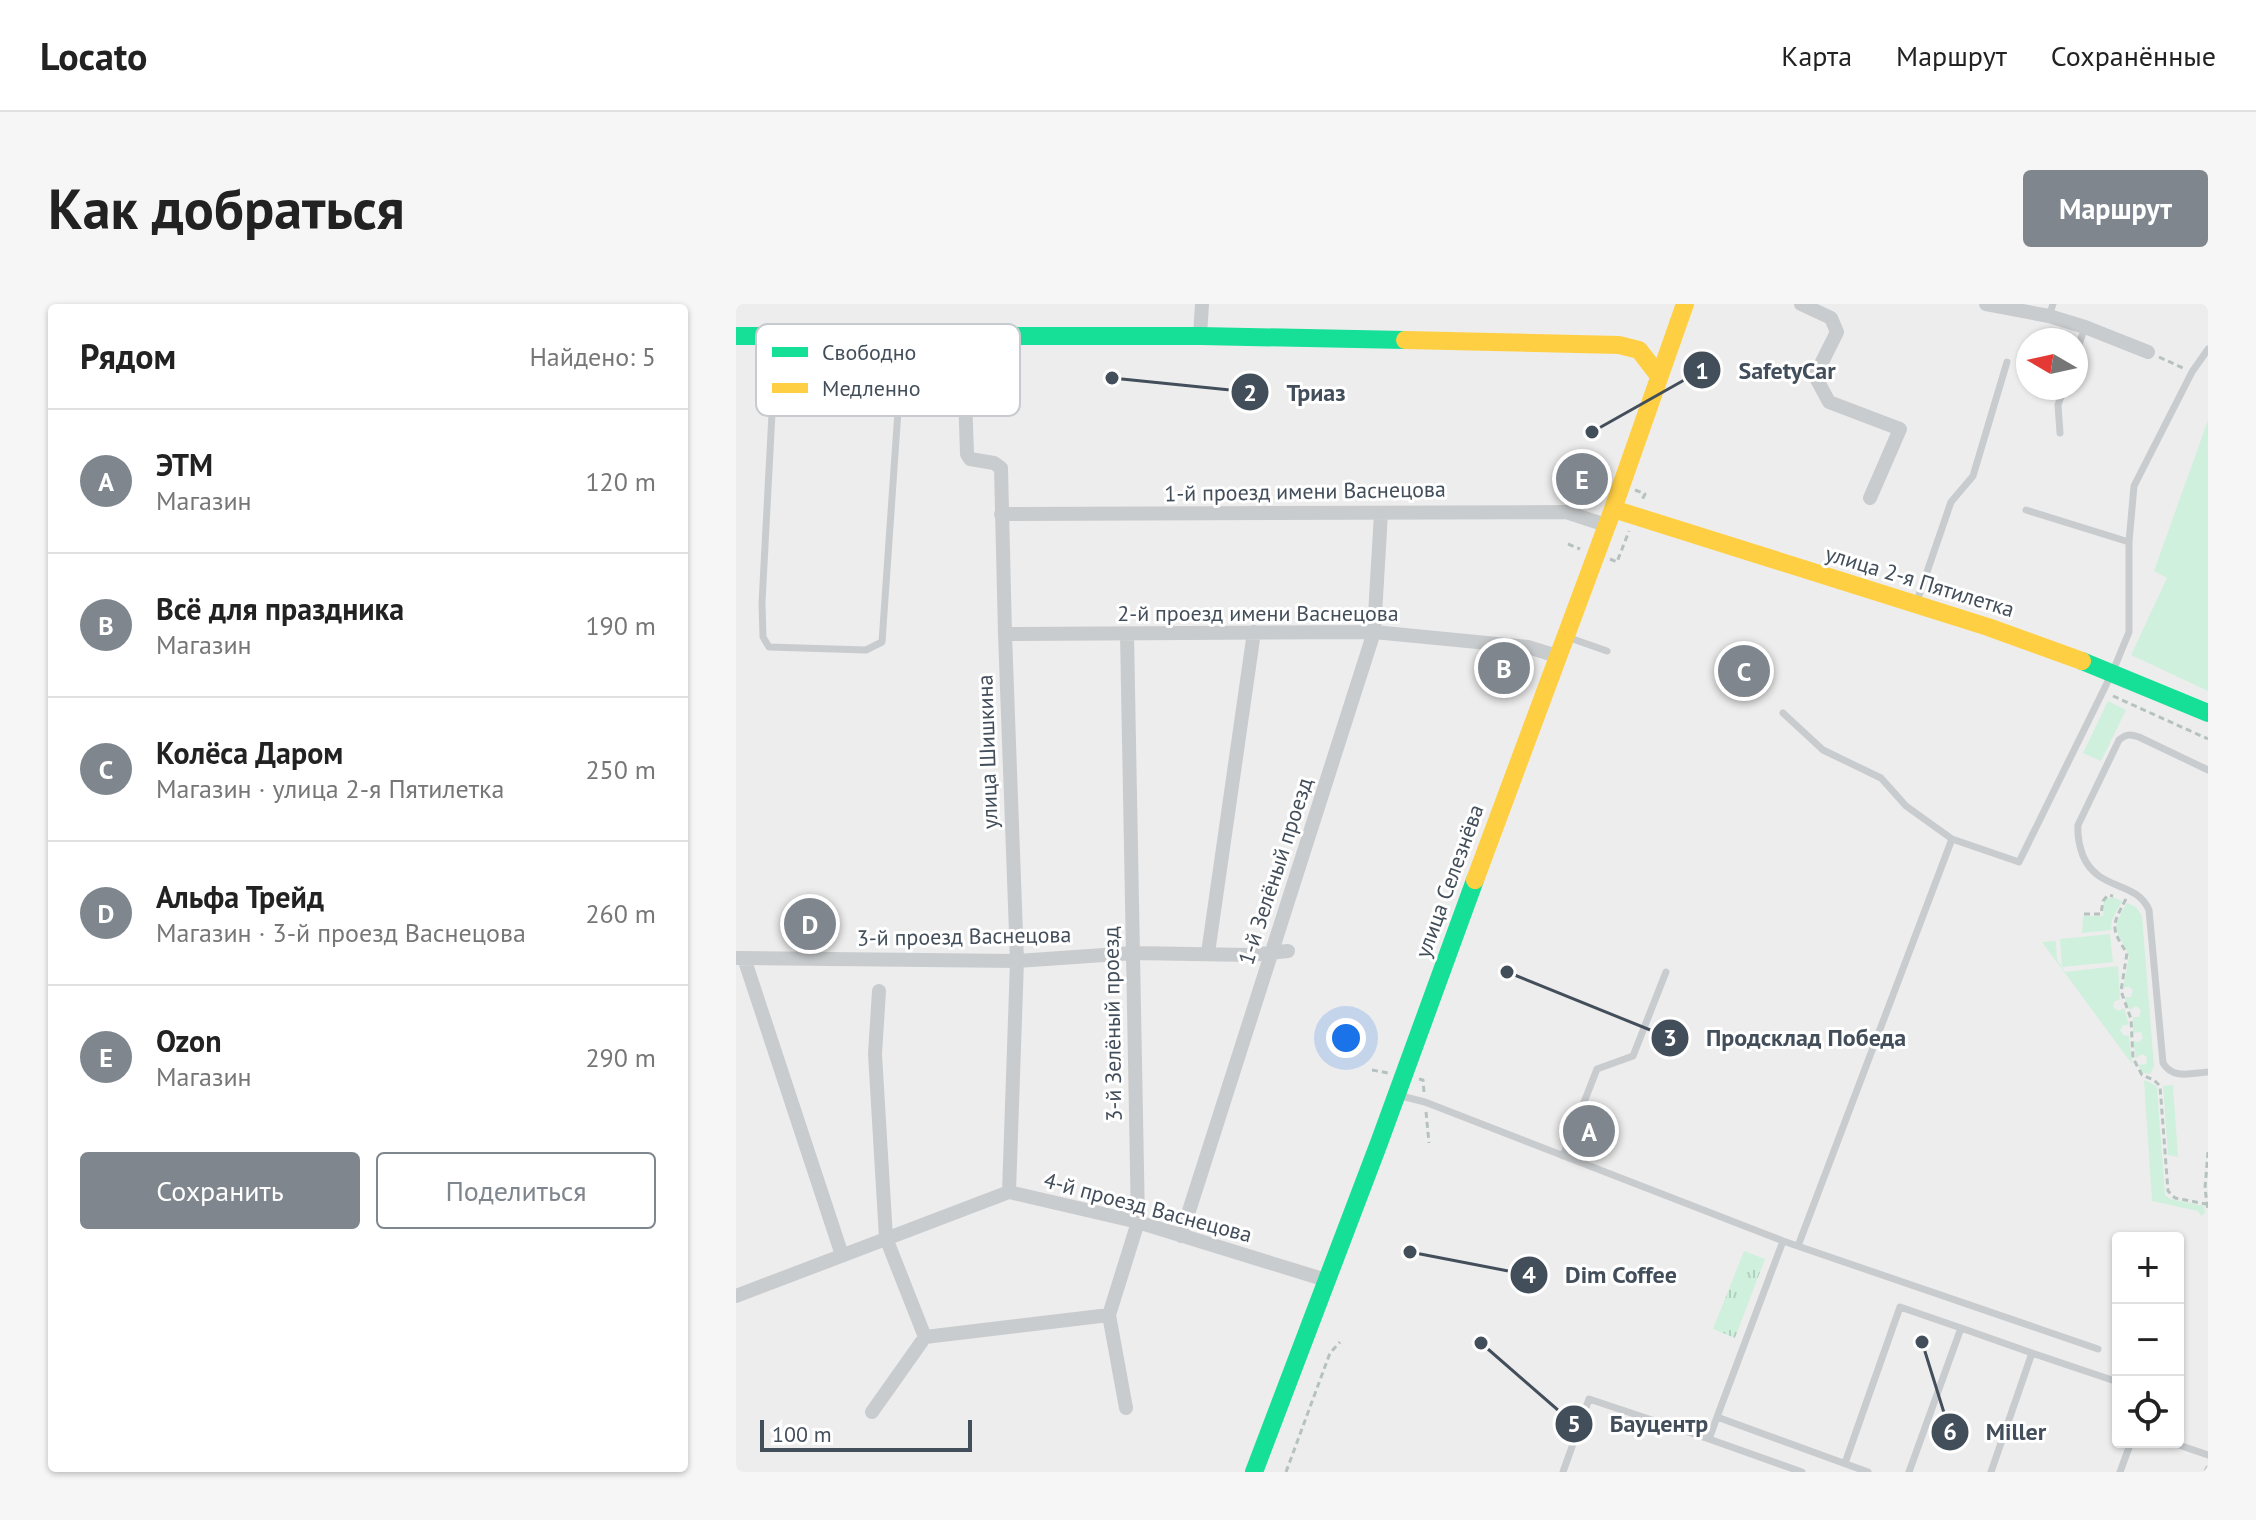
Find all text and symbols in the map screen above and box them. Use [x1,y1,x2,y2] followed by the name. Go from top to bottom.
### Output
[40,31,147,80] text: Locato
[1781,37,1852,74] text: Карта
[1896,37,2007,74] text: Маршрут
[2051,37,2216,74] text: Сохранённые
[2023,170,2208,247] button: Маршрут
[48,172,405,244] text: Как добраться
[756,324,1020,416] legend
[2016,328,2088,400] north arrow
[80,334,176,378] text: Рядом
[822,338,916,366] text: Свободно
[529,340,656,373] text: Найдено: 5
[1682,346,1851,394] callout: SafetyCar
[1695,355,1709,386] text: 1
[1738,355,1836,386] text: SafetyCar
[1230,368,1361,416] callout: Триаз
[822,374,920,402] text: Медленно
[1243,377,1257,408] text: 2
[1286,377,1346,408] text: Триаз
[156,445,213,484] text: ЭТМ
[1556,449,1608,509] pin: E
[98,465,114,498] text: A
[585,465,656,498] text: 120 m
[1164,475,1446,507] street label: 1-й проезд имени Васнецова
[156,484,252,517] text: Магазин
[1822,539,2018,623] street label: улица 2-я Пятилетка
[156,589,404,628] text: Всё для праздника
[1117,599,1399,627] street label: 2-й проезд имени Васнецова
[98,609,114,642] text: B
[585,609,656,642] text: 190 m
[156,628,252,661] text: Магазин
[1478,638,1530,698] pin: B
[1718,641,1770,701] pin: C
[970,674,1004,830] street label: улица Шишкина
[156,733,343,772] text: Колёса Даром
[99,753,113,786] text: C
[585,753,656,786] text: 250 m
[156,772,504,805] text: Магазин · улица 2-я Пятилетка
[1232,774,1318,968] street label: 1-й Зелёный проезд
[1408,800,1490,962] street label: улица Селезнёва
[156,877,324,916] text: Альфа Трейд
[784,894,836,954] pin: D
[98,897,114,930] text: D
[585,897,656,930] text: 260 m
[156,916,526,949] text: Магазин · 3-й проезд Васнецова
[857,920,1071,952] street label: 3-й проезд Васнецова
[1096,926,1128,1122] street label: 3-й Зелёный проезд
[1650,1014,1922,1062] callout: Продсклад Победа
[1326,1018,1366,1058] your location
[156,1021,222,1060] text: Ozon
[1663,1022,1677,1053] text: 3
[1706,1022,1906,1053] text: Продсклад Победа
[99,1041,113,1074] text: E
[585,1041,656,1074] text: 290 m
[156,1060,252,1093] text: Магазин
[1563,1101,1615,1161] pin: A
[80,1152,360,1229] button: Сохранить
[376,1152,656,1229] button: Поделиться
[1041,1166,1255,1248] street label: 4-й проезд Васнецова
[2112,1232,2184,1448] map controls
[2112,1232,2184,1304] button: +
[1509,1251,1693,1299] callout: Dim Coffee
[1522,1259,1536,1290] text: 4
[1565,1259,1677,1290] text: Dim Coffee
[2112,1304,2184,1376] button: −
[2112,1376,2184,1448] button: locate
[1554,1400,1724,1448] callout: Бауцентр
[1567,1408,1581,1439] text: 5
[1610,1408,1708,1439] text: Бауцентр
[1930,1408,2062,1456] callout: Miller
[760,1416,972,1452] scale bar
[1943,1416,1957,1447] text: 6
[1986,1416,2047,1447] text: Miller
[772,1420,832,1448] text: 100 m

